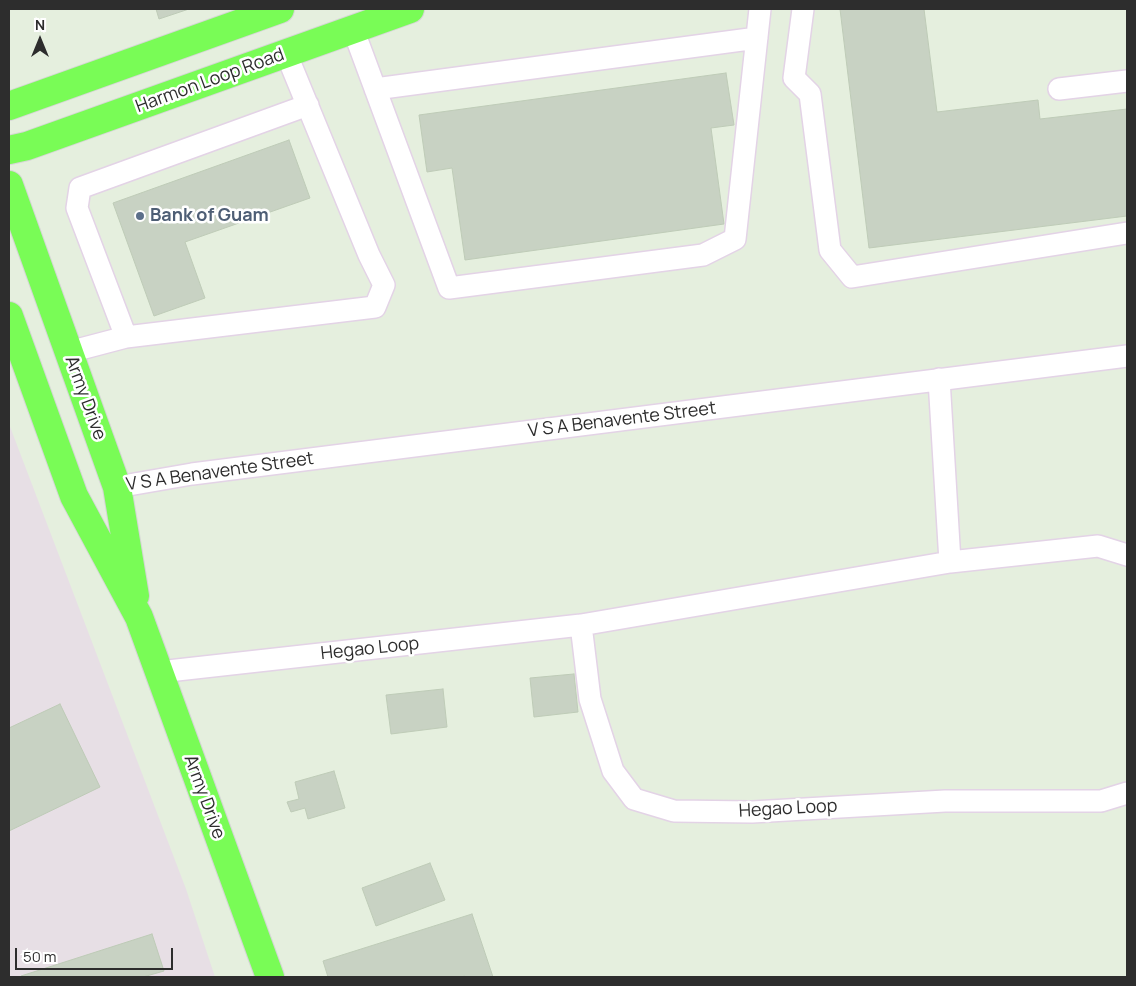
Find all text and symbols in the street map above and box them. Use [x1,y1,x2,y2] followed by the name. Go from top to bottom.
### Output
[15,15,65,65] north arrow
[35,15,45,34] text: N
[133,44,287,118] street label: Harmon Loop Road
[150,205,269,227] place label: Bank of Guam
[134,210,146,222] marker: Bank of Guam
[60,353,110,443] street label: Army Drive
[527,398,717,442] street label: V S A Benavente Street
[125,448,315,496] street label: V S A Benavente Street
[320,633,420,665] street label: Hegao Loop
[179,752,229,842] street label: Army Drive
[738,796,838,822] street label: Hegao Loop
[18,938,175,970] scale bar
[23,946,57,967] text: 50 m

